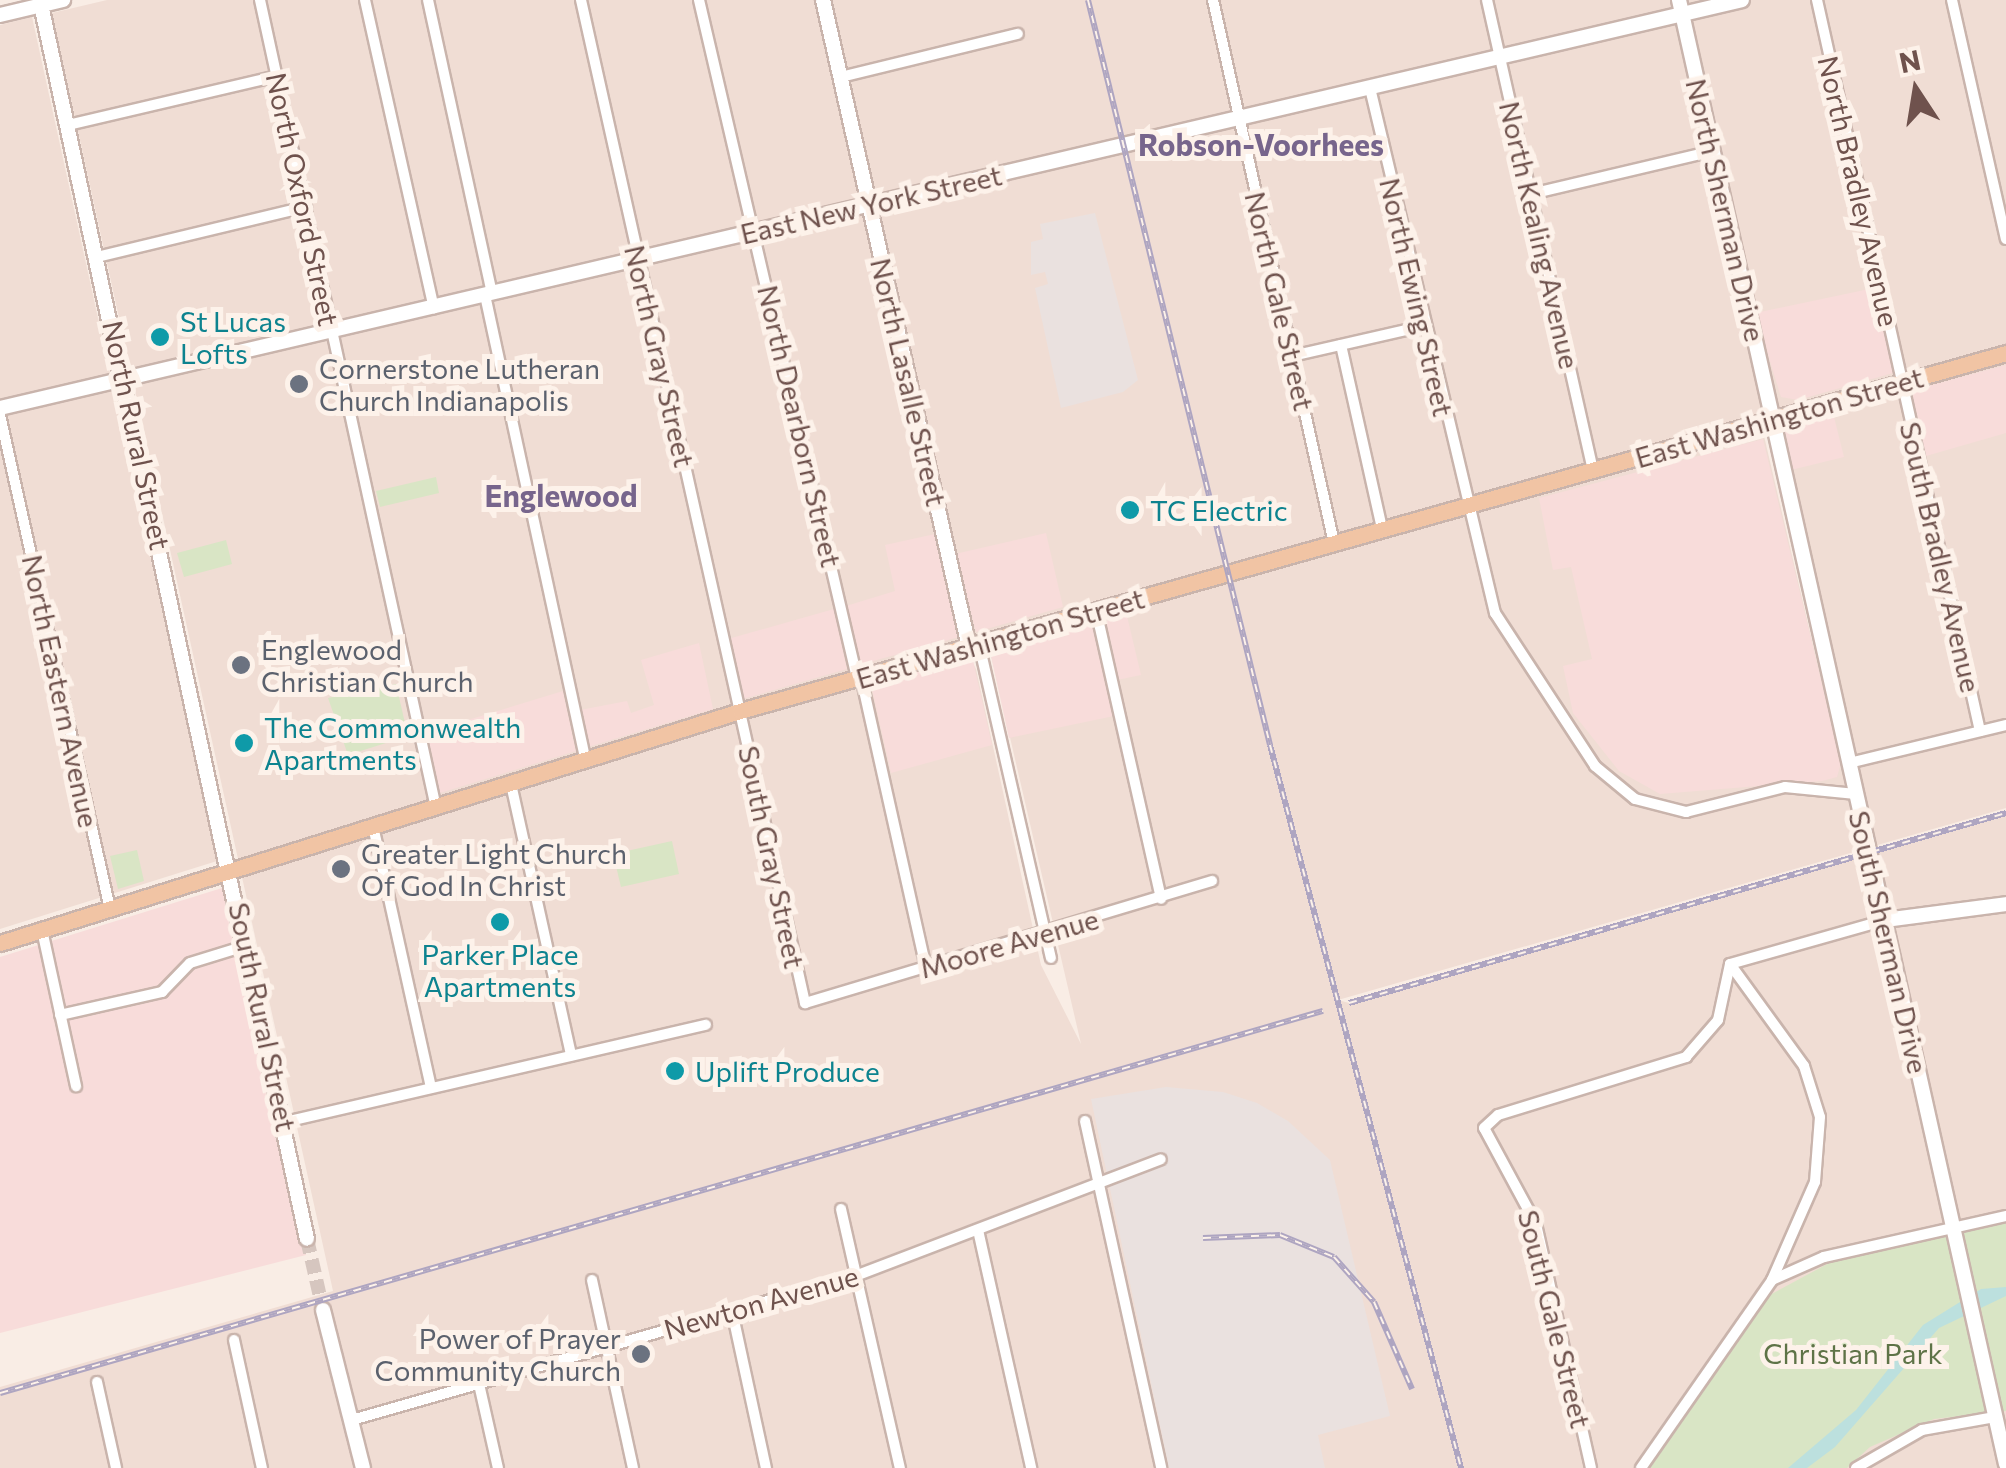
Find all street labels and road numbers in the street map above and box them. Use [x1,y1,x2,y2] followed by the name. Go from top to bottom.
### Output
[1812,53,1906,329] street label: North Bradley Avenue
[260,69,346,329] street label: North Oxford Street
[1679,75,1773,345] street label: North Sherman Drive
[1493,98,1587,372] street label: North Kealing Avenue
[737,158,1005,250] street label: East New York Street
[1373,175,1461,419] street label: North Ewing Street
[1238,188,1322,414] street label: North Gale Street
[618,242,702,470] street label: North Gray Street
[864,255,954,509] street label: North Lasalle Street
[751,282,849,570] street label: North Dearborn Street
[96,317,178,553] street label: North Rural Street
[1631,360,1927,474] street label: East Washington Street
[1894,419,1988,695] street label: South Bradley Avenue
[16,552,106,830] street label: North Eastern Avenue
[852,581,1148,695] street label: East Washington Street
[732,743,812,971] street label: South Gray Street
[1842,808,1936,1076] street label: South Sherman Drive
[222,900,304,1134] street label: South Rural Street
[916,901,1102,985] street label: Moore Avenue
[1512,1207,1598,1431] street label: South Gale Street
[660,1258,862,1346] street label: Newton Avenue

